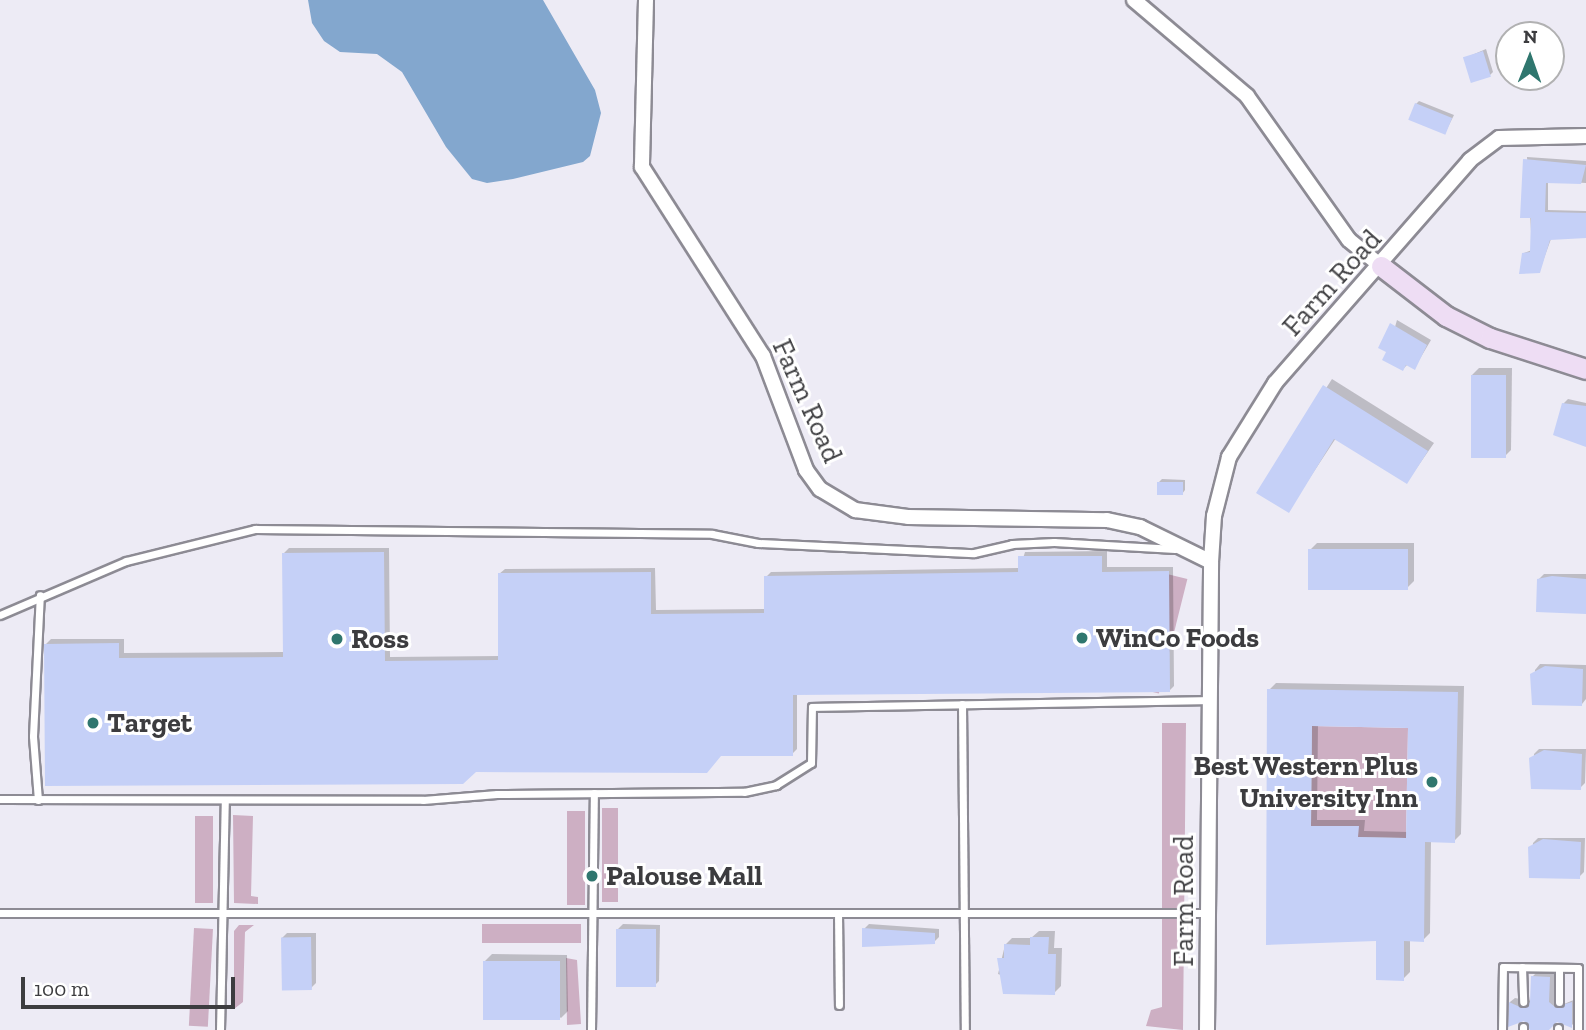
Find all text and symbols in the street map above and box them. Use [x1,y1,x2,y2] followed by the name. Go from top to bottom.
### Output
[1495,21,1565,91] north arrow
[1523,25,1538,48] text: N
[1276,223,1388,343] street label: Farm Road
[765,334,849,468] street label: Farm Road
[1096,621,1259,655] place label: WinCo Foods
[351,622,409,656] place label: Ross
[1074,630,1090,646] marker: WinCo Foods
[329,631,345,647] marker: Ross
[107,706,192,740] place label: Target
[85,715,101,731] marker: Target
[1193,749,1418,815] place label: Best Western Plus University Inn
[1424,774,1440,790] marker: Best Western Plus University Inn
[1167,835,1201,967] street label: Farm Road
[606,859,762,893] place label: Palouse Mall
[584,868,600,884] marker: Palouse Mall
[24,964,238,1008] scale bar
[34,976,89,1001] text: 100 m

